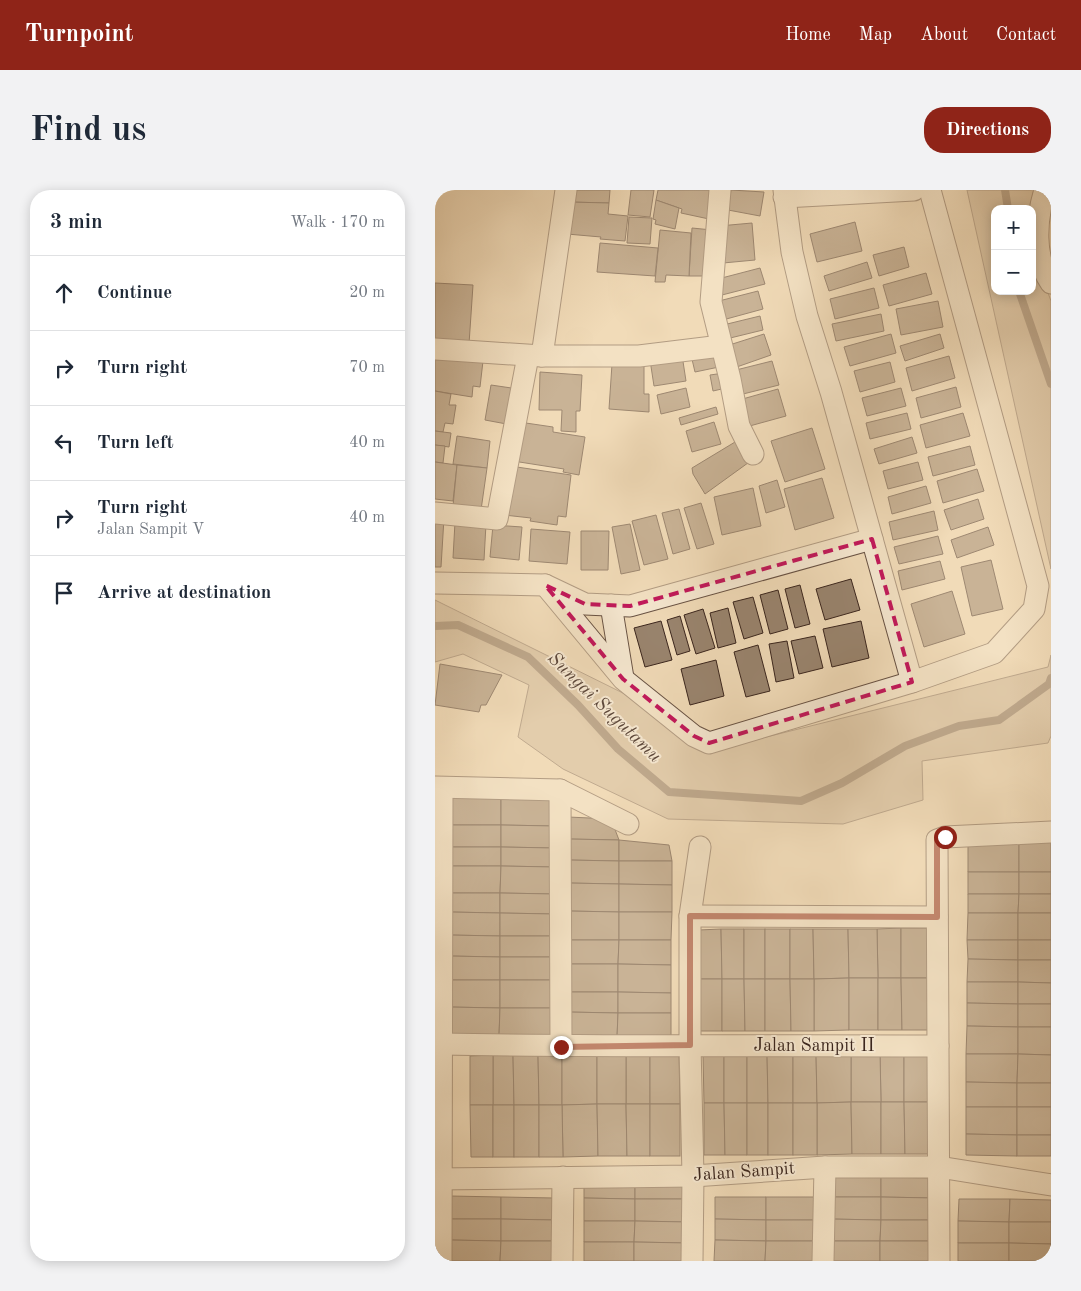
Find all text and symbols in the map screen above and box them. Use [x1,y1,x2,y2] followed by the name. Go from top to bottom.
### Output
[25,23,133,47] text: Turnpoint
[785,26,831,44] text: Home
[859,26,892,44] text: Map
[920,26,968,44] text: About
[996,26,1056,44] text: Contact
[924,107,1051,153] button: Directions
[30,113,146,148] text: Find us
[991,205,1036,295] map controls
[991,205,1036,250] button: +
[50,212,103,233] text: 3 min
[290,215,385,231] text: Walk · 170 m
[991,250,1036,295] button: −
[50,279,78,307] icon: ahead
[97,284,172,303] text: Continue
[349,285,385,301] text: 20 m
[50,354,78,382] icon: right
[97,359,187,378] text: Turn right
[349,360,385,376] text: 70 m
[50,429,78,457] icon: left
[97,434,174,453] text: Turn left
[349,435,385,451] text: 40 m
[97,499,187,518] text: Turn right
[50,504,78,532] icon: right
[349,510,385,526] text: 40 m
[97,522,204,538] text: Jalan Sampit V
[50,579,78,607] icon: arrive
[97,584,271,603] text: Arrive at destination
[544,649,664,767] water label: Sungai Sugutamu
[934,826,957,849] route start
[550,1036,573,1059] route end
[753,1037,875,1055] street label: Jalan Sampit II
[693,1159,795,1185] street label: Jalan Sampit

